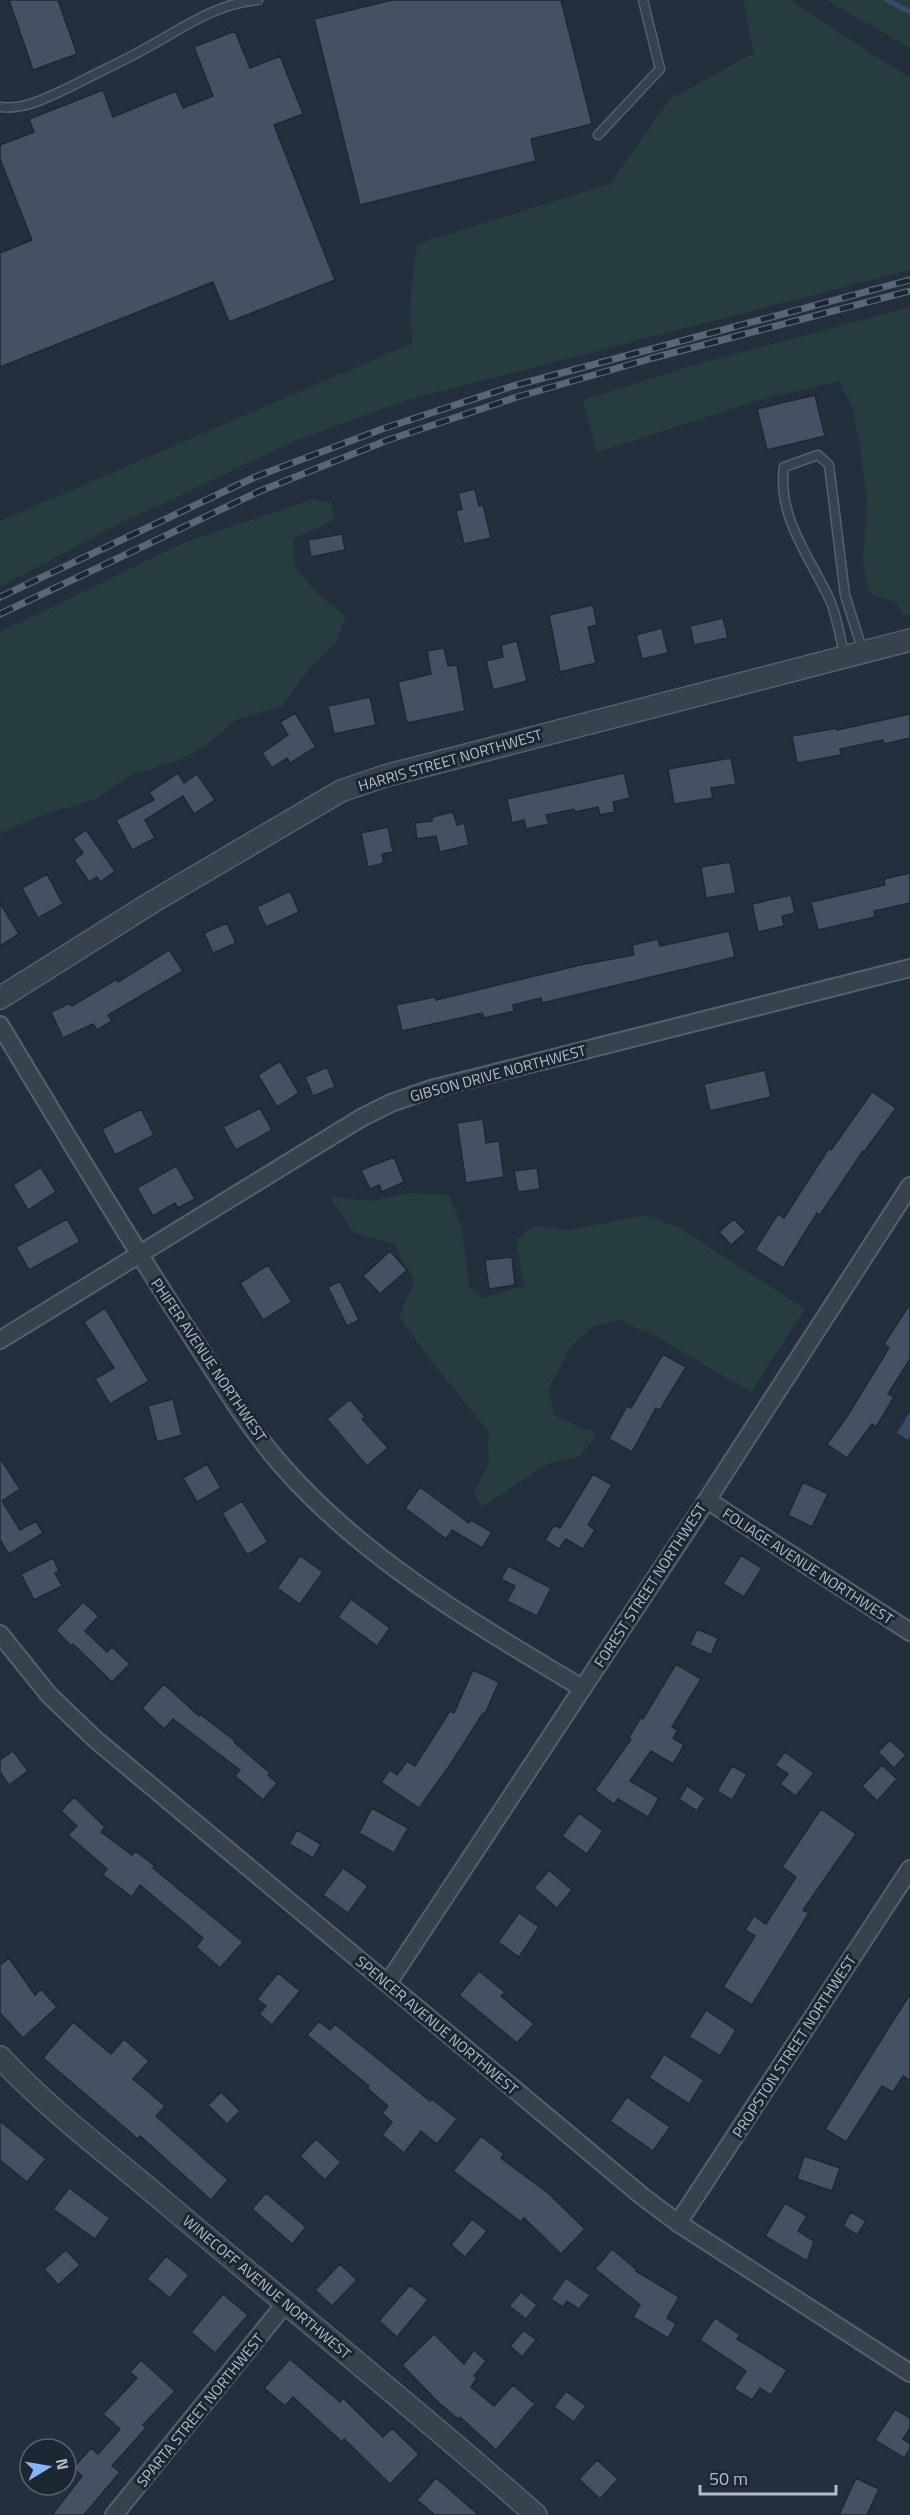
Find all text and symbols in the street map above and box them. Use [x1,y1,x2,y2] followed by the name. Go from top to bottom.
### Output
[355,723,545,797] street label: HARRIS STREET NORTHWEST
[407,1038,589,1108] street label: GIBSON DRIVE NORTHWEST
[145,1274,273,1447] street label: PHIFER AVENUE NORTHWEST
[588,1498,712,1672] street label: FOREST STREET NORTHWEST
[718,1502,898,1630] street label: FOLIAGE AVENUE NORTHWEST
[351,1950,523,2100] street label: SPENCER AVENUE NORTHWEST
[726,1950,862,2142] street label: PROPSTON STREET NORTHWEST
[178,2209,356,2365] street label: WINECOFF AVENUE NORTHWEST
[131,2328,269,2492] street label: SPARTA STREET NORTHWEST
[18,2437,78,2497] north arrow
[50,2456,76,2472] text: N
[700,2458,836,2496] scale bar
[709,2465,748,2492] text: 50 m

